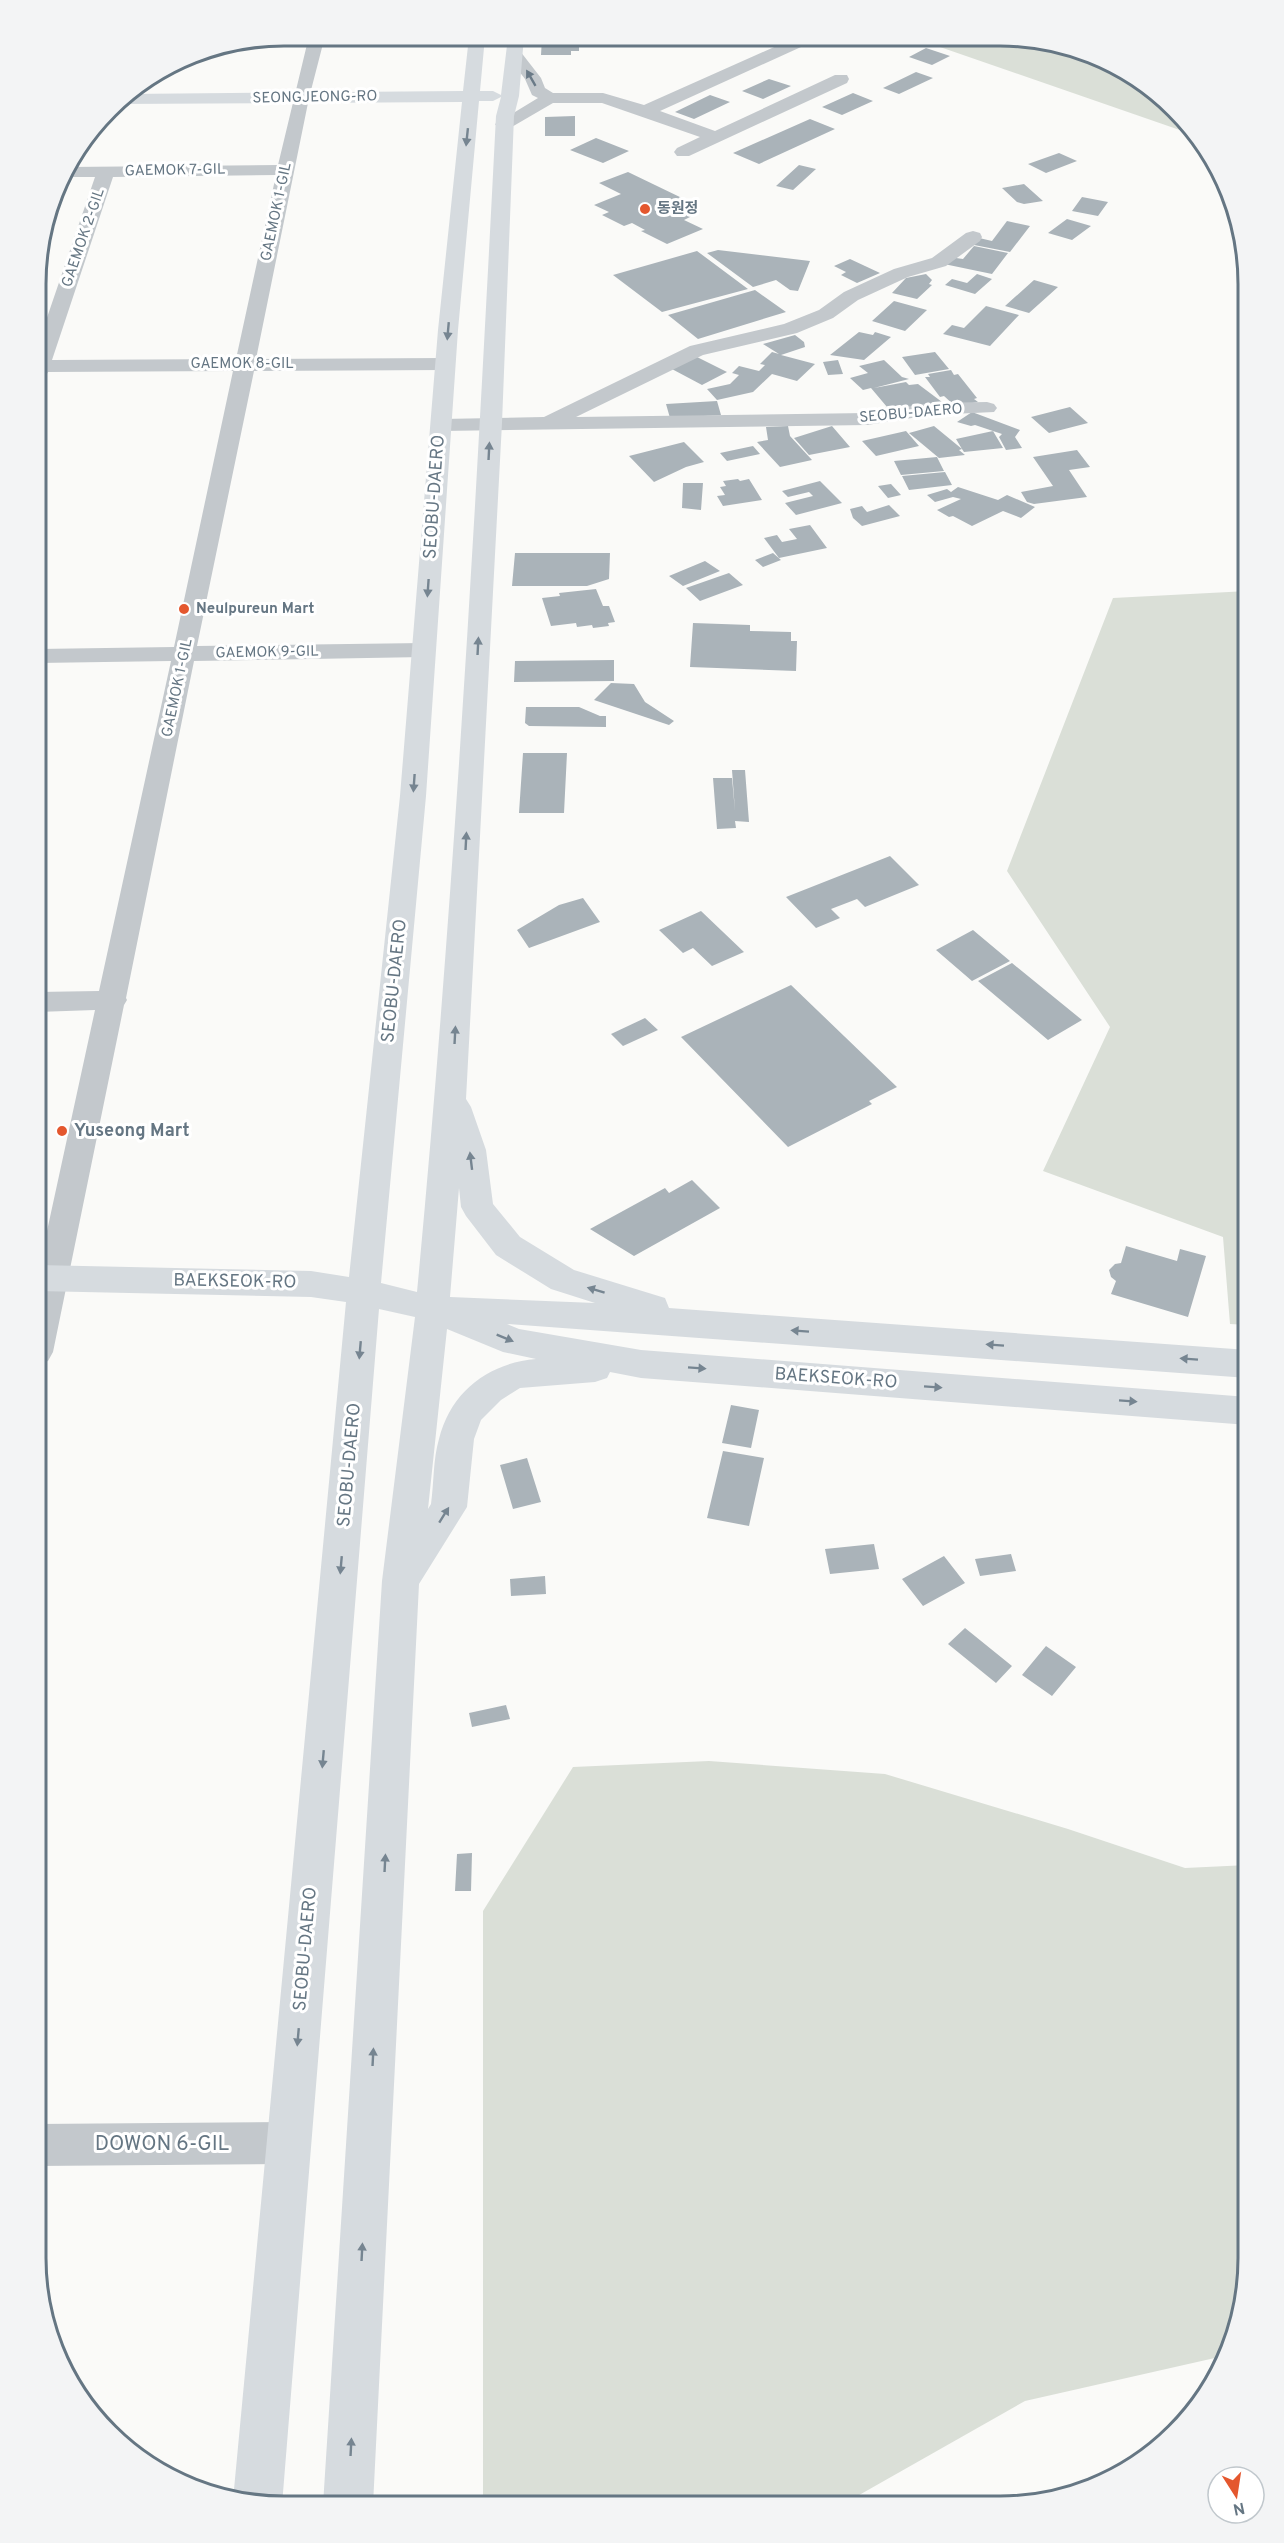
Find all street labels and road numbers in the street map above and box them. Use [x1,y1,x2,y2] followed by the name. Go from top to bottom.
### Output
[252,87,378,109] street label: SEONGJEONG-RO
[125,161,225,181] street label: GAEMOK 7-GIL
[257,161,297,263] street label: GAEMOK 1-GIL
[58,186,110,290] street label: GAEMOK 2-GIL
[190,355,294,374] street label: GAEMOK 8-GIL
[859,400,963,428] street label: SEOBU-DAERO
[419,434,451,560] street label: SEOBU-DAERO
[158,637,198,739] street label: GAEMOK 1-GIL
[215,643,319,663] street label: GAEMOK 9-GIL
[377,918,413,1044] street label: SEOBU-DAERO
[173,1269,297,1295] street label: BAEKSEOK-RO
[774,1363,898,1395] street label: BAEKSEOK-RO
[333,1402,367,1528] street label: SEOBU-DAERO
[289,1886,323,2012] street label: SEOBU-DAERO
[95,2131,230,2158] street label: DOWON 6-GIL

